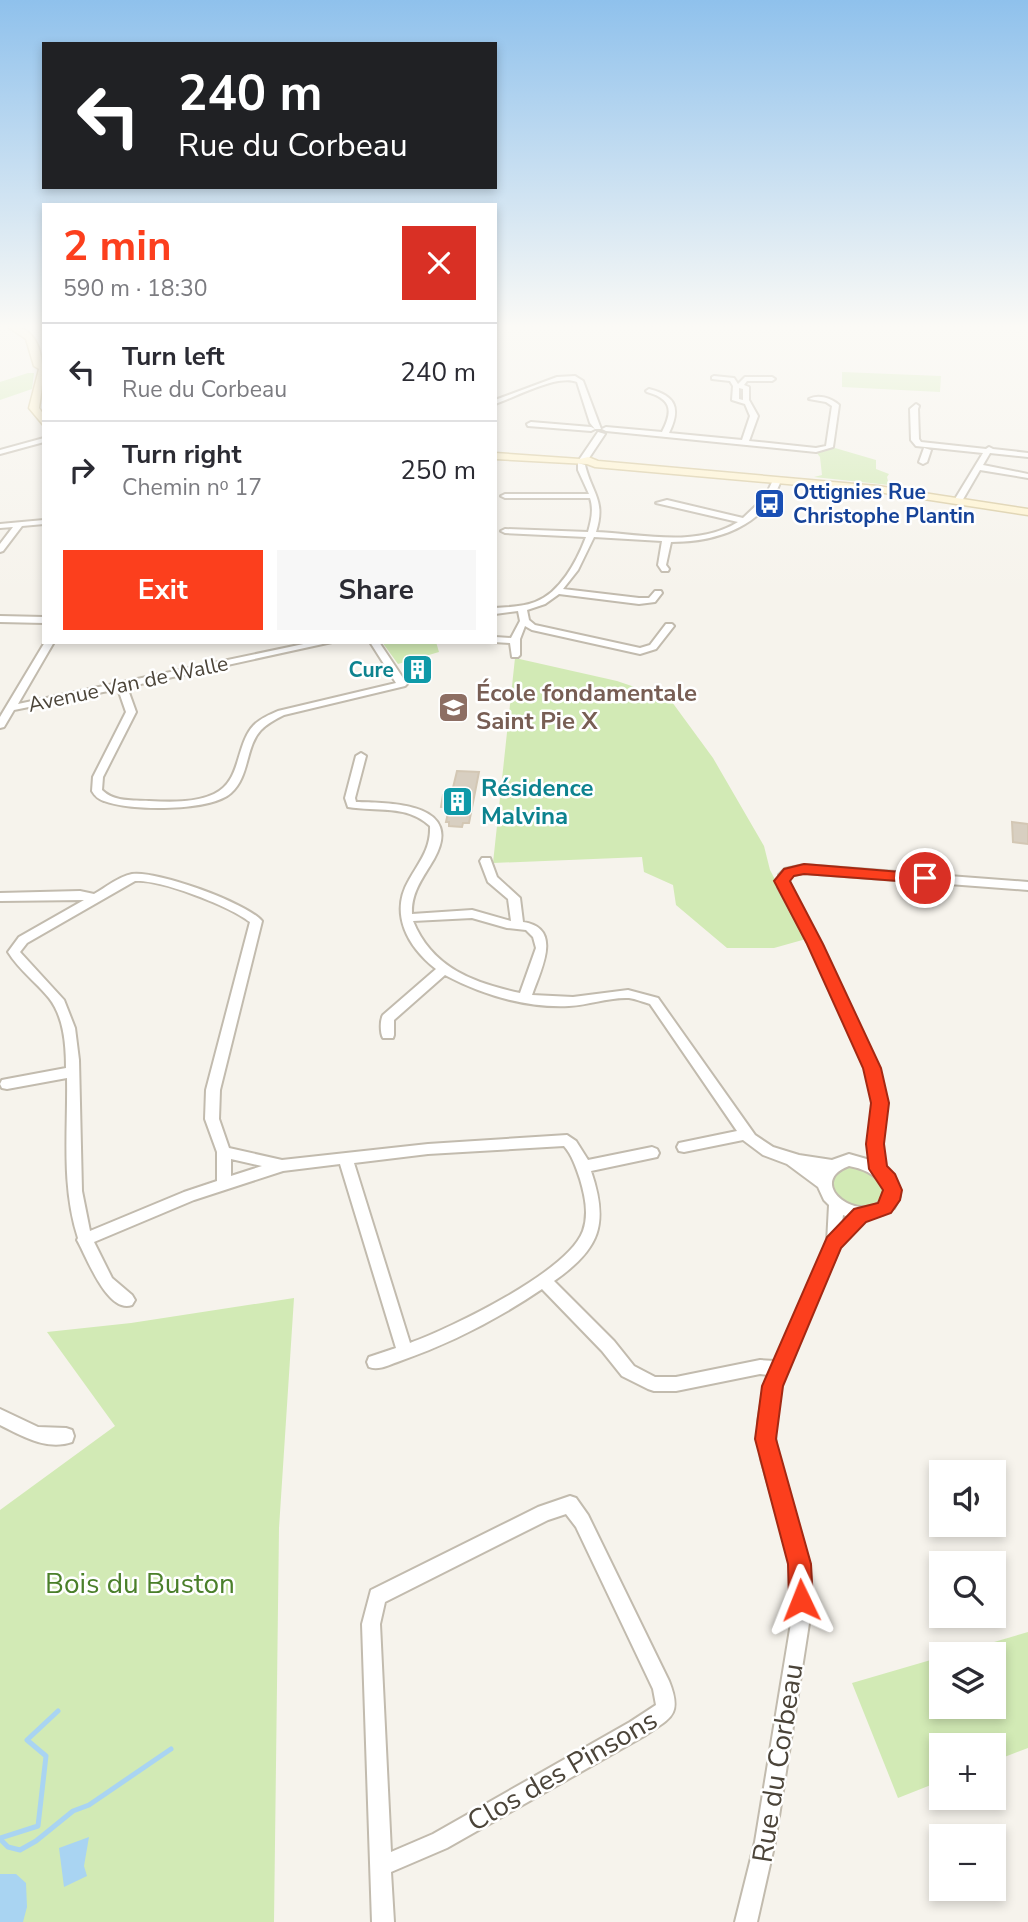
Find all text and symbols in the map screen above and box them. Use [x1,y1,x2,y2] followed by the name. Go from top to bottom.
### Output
[178,60,322,127] text: 240 m
[63,70,154,161] icon: left
[178,124,408,167] text: Rue du Corbeau
[63,218,172,275] text: 2 min
[402,226,476,300] button: close
[63,273,208,304] text: 590 m · 18:30
[122,339,225,374] text: Turn left
[63,353,101,391] icon: left
[400,355,476,390] text: 240 m
[122,374,287,405] text: Rue du Corbeau
[122,437,241,472] text: Turn right
[63,451,101,489] icon: right
[400,453,476,488] text: 250 m
[122,472,262,503] text: Chemin nᵒ 17
[793,478,975,530] place label: Ottignies Rue Christophe Plantin
[753,487,787,521] bus stop icon: Ottignies Rue Christophe Plantin
[63,550,263,630] button: Exit
[277,550,476,630] button: Share
[25,649,231,719] street label: Avenue Van de Walle
[400,653,434,687] building icon: Cure
[348,656,394,684] place label: Cure
[476,677,697,737] place label: École fondamentale Saint Pie X
[436,690,470,724] school or university icon: École fondamentale Saint Pie X
[481,772,594,832] place label: Résidence Malvina
[441,785,475,819] building icon: Résidence Malvina
[895,848,955,908] pin
[906,859,944,897] icon: arrive
[929,1460,1006,1901] map controls
[929,1460,1006,1537] button: sound
[929,1551,1006,1628] button: search
[764,1563,838,1637] position arrow
[45,1565,235,1603] park label: Bois du Buston
[929,1642,1006,1719] button: layers
[743,1661,812,1865] street label: Rue du Corbeau
[460,1701,665,1841] street label: Clos des Pinsons
[929,1733,1006,1810] button: +
[929,1824,1006,1901] button: −

